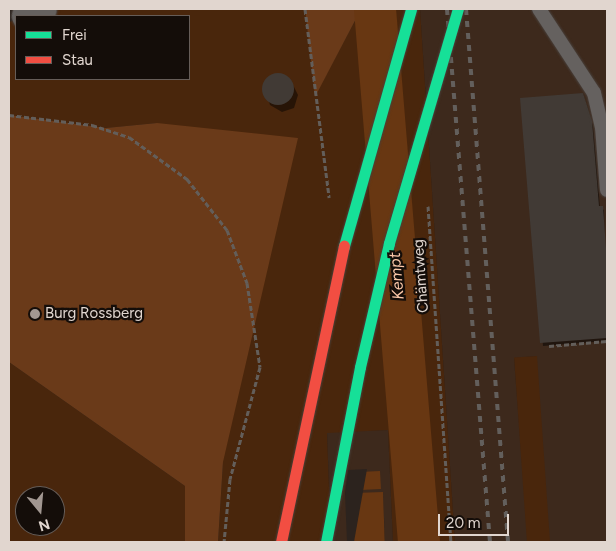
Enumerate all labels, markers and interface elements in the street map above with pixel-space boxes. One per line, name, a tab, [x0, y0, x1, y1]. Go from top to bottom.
legend	[15, 15, 190, 80]
text: Frei	[62, 26, 87, 44]
text: Stau	[62, 51, 93, 69]
street label: Chämtweg	[409, 239, 433, 313]
water label: Kempt	[385, 251, 409, 301]
place label: Burg Rossberg	[45, 305, 143, 323]
marker: Burg Rossberg	[29, 308, 41, 320]
north arrow	[15, 486, 65, 536]
scale bar	[441, 504, 512, 536]
text: 20 m	[446, 514, 480, 532]
text: N	[37, 515, 52, 535]

